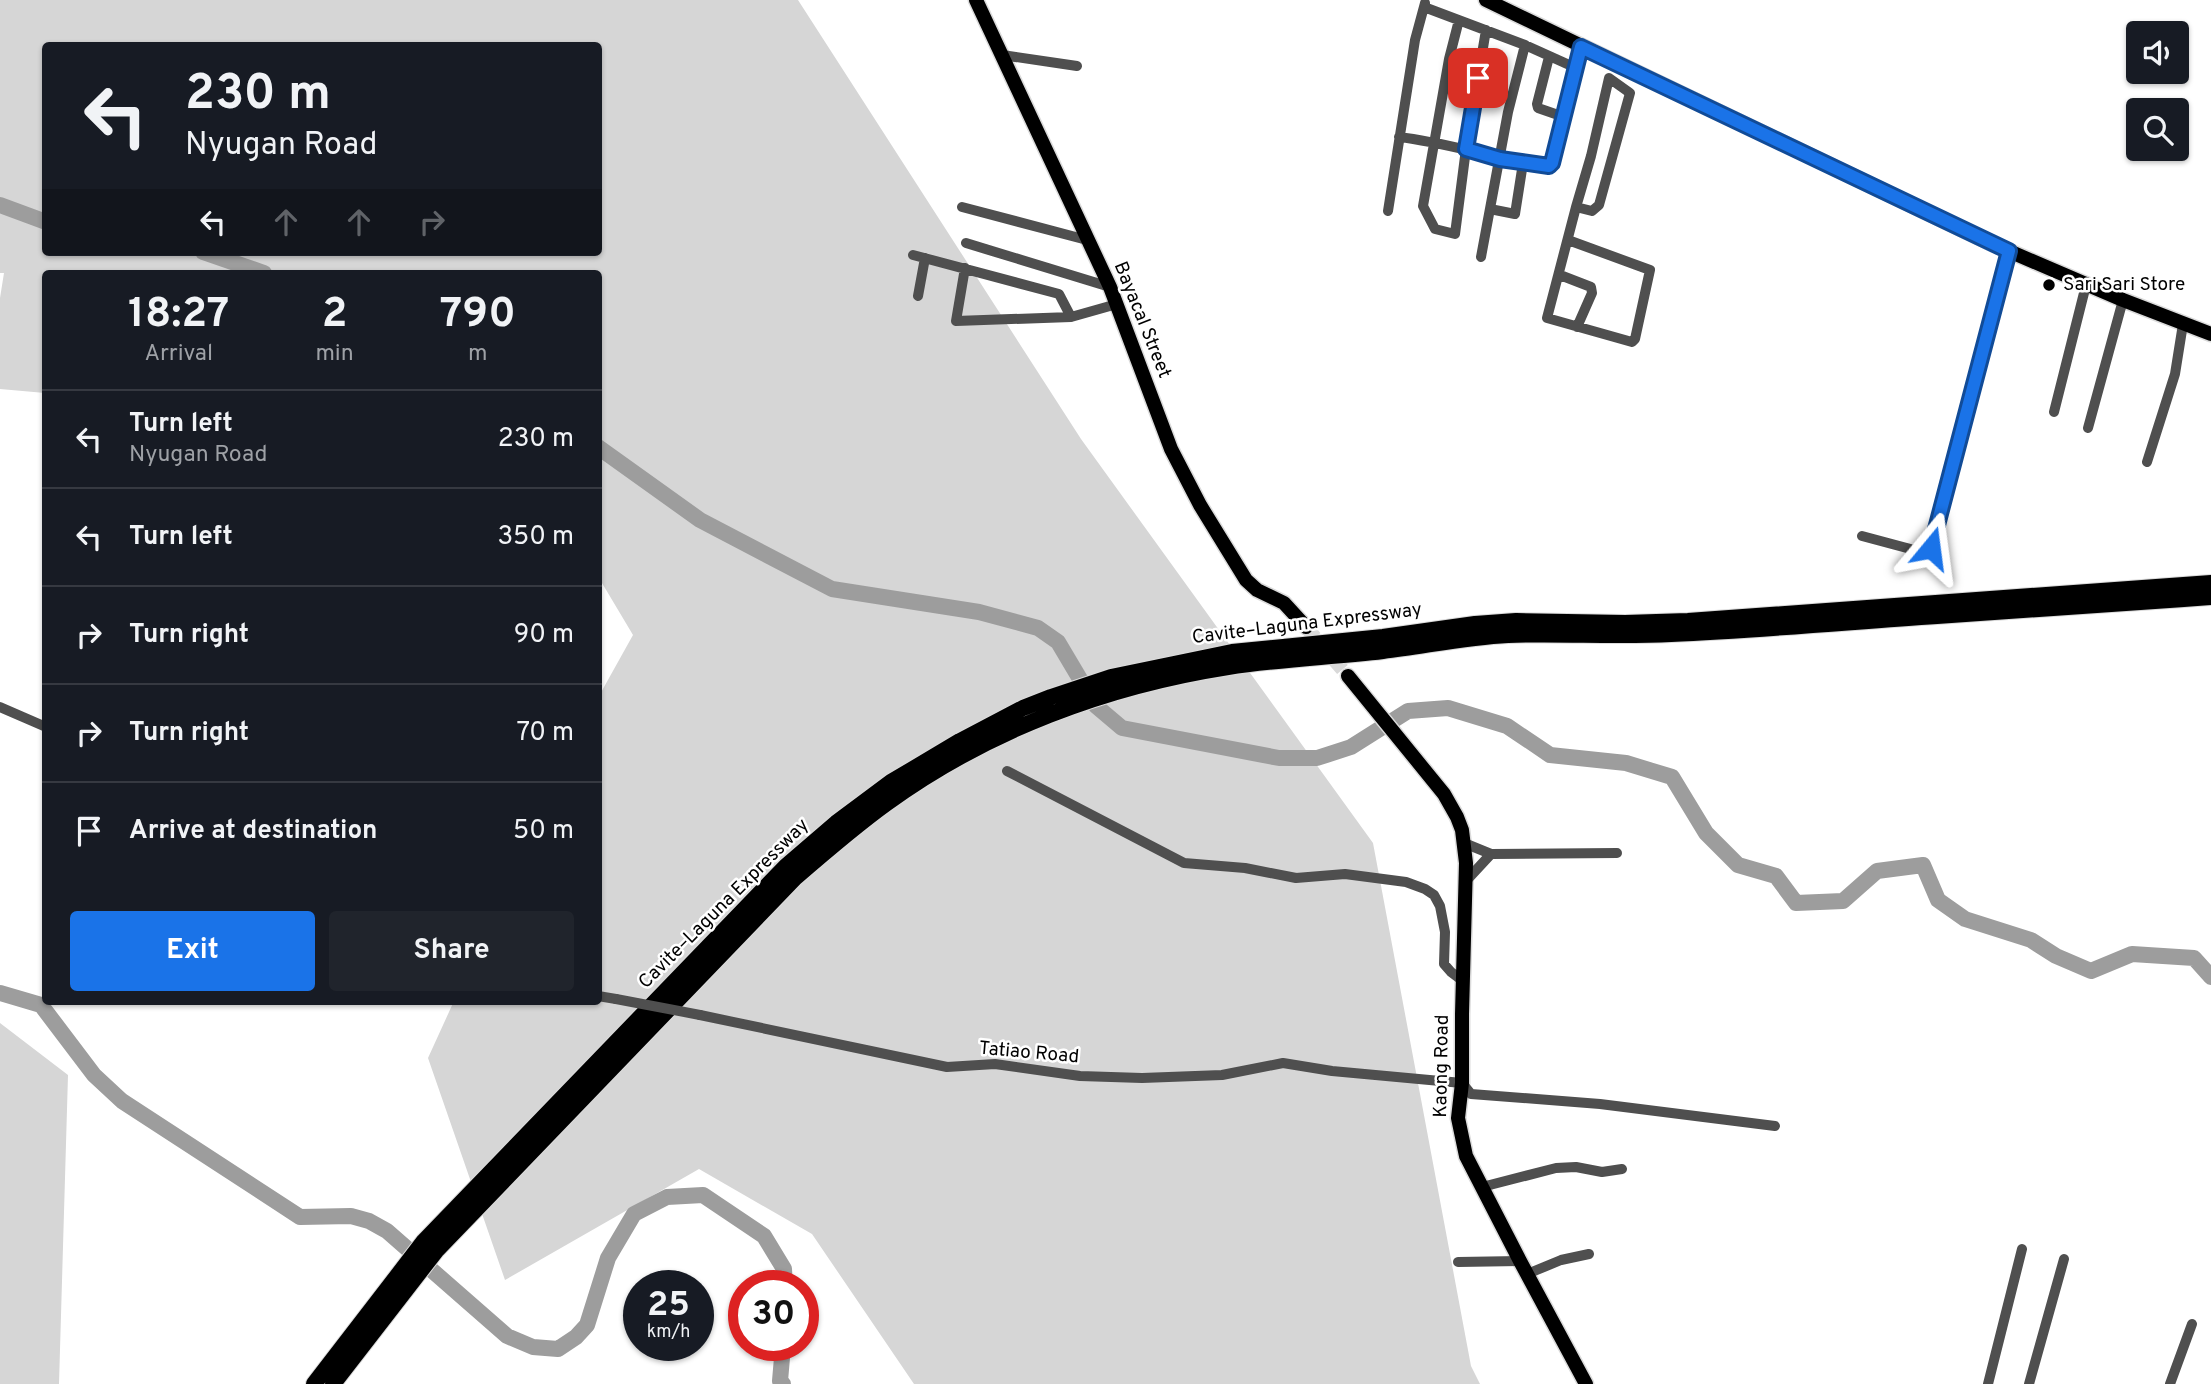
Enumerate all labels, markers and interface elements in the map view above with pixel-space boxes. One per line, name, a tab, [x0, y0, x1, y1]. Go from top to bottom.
map controls	[2126, 21, 2189, 161]
button: sound	[2126, 21, 2189, 84]
pin	[1448, 48, 1508, 108]
icon: arrive	[1459, 59, 1497, 97]
text: 230 m	[185, 65, 331, 127]
icon: left	[70, 70, 161, 161]
button: search	[2126, 98, 2189, 161]
text: Nyugan Road	[185, 126, 378, 166]
icon: left	[194, 203, 232, 241]
icon: ahead	[267, 203, 305, 241]
icon: ahead	[340, 203, 378, 241]
icon: right	[413, 203, 451, 241]
street label: Bayacal Street	[1108, 258, 1176, 382]
place label: Sari Sari Store	[2063, 273, 2185, 297]
marker: Sari Sari Store	[2041, 277, 2057, 293]
text: 18:27	[128, 289, 229, 342]
text: 2	[322, 289, 347, 342]
text: 790	[440, 289, 516, 342]
text: Arrival	[144, 340, 213, 369]
text: min	[315, 340, 354, 369]
text: m	[468, 340, 488, 369]
text: Turn left	[129, 408, 233, 441]
icon: left	[70, 420, 108, 458]
text: 230 m	[498, 423, 574, 456]
text: Nyugan Road	[129, 441, 267, 470]
position arrow	[1894, 511, 1968, 585]
icon: left	[70, 518, 108, 556]
text: Turn left	[129, 521, 233, 554]
text: 350 m	[497, 521, 574, 554]
street label: Cavite–Laguna Expressway	[1191, 598, 1423, 650]
icon: right	[70, 616, 108, 654]
text: Turn right	[129, 619, 249, 652]
text: 90 m	[514, 619, 574, 652]
icon: right	[70, 714, 108, 752]
text: Turn right	[129, 717, 249, 750]
text: 70 m	[516, 717, 574, 750]
icon: arrive	[70, 812, 108, 850]
street label: Cavite–Laguna Expressway	[634, 814, 814, 994]
text: Arrive at destination	[129, 815, 377, 848]
text: 50 m	[513, 815, 574, 848]
button: Exit	[70, 911, 315, 991]
button: Share	[329, 911, 574, 991]
street label: Kaong Road	[1429, 1014, 1455, 1118]
street label: Tatiao Road	[978, 1037, 1080, 1069]
speed limit sign: 30	[728, 1270, 819, 1361]
text: 25	[647, 1284, 690, 1328]
text: km/h	[647, 1321, 690, 1344]

